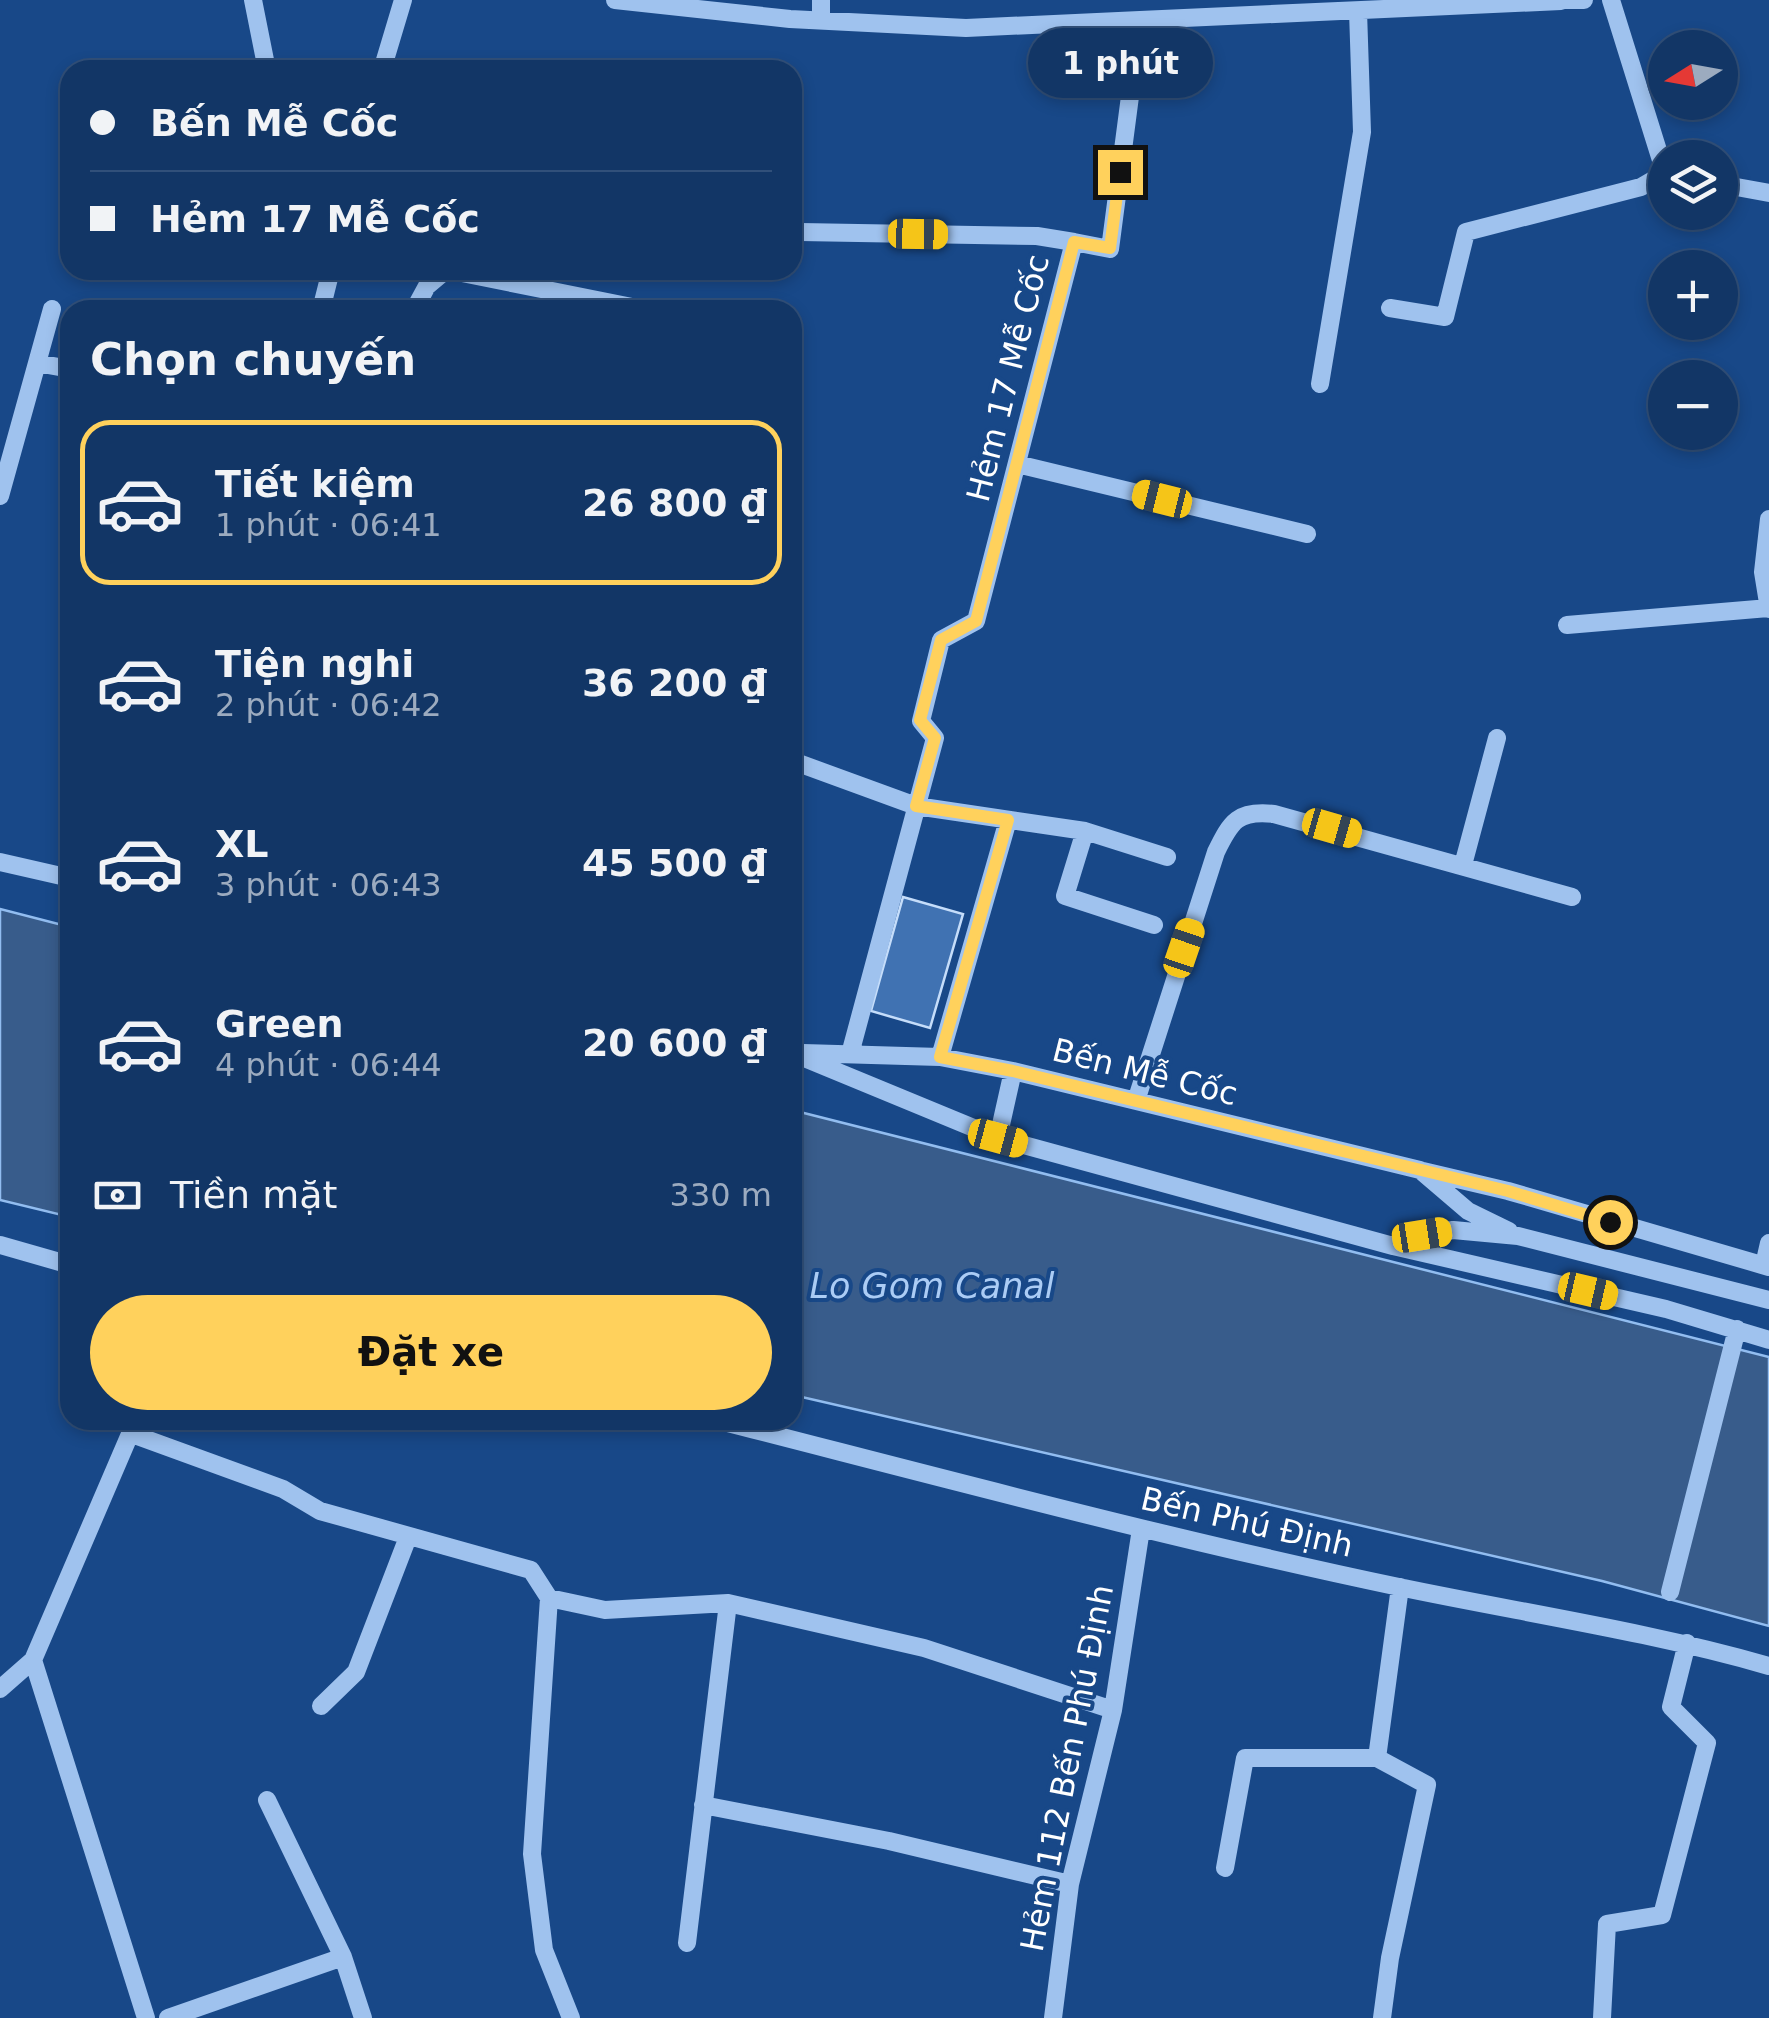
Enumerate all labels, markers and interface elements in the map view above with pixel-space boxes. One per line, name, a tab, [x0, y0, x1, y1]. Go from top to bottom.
callout: 1 phút	[1028, 27, 1212, 97]
north arrow	[1648, 30, 1738, 120]
map controls	[1648, 30, 1738, 450]
text: 1 phút	[1062, 44, 1179, 82]
text: Bến Mễ Cốc	[150, 101, 398, 145]
button: layers	[1648, 140, 1738, 230]
route end	[1098, 150, 1143, 195]
text: Hẻm 17 Mễ Cốc	[150, 197, 480, 241]
car	[888, 218, 948, 250]
button: +	[1648, 250, 1738, 340]
street label: Hẻm 17 Mễ Cốc	[959, 251, 1057, 505]
text: Chọn chuyến	[90, 333, 416, 386]
button: −	[1648, 360, 1738, 450]
icon: car	[95, 458, 185, 548]
text: Tiết kiệm	[215, 462, 415, 506]
car	[1129, 477, 1195, 521]
text: 26 800 ₫	[582, 481, 767, 525]
text: 1 phút · 06:41	[215, 506, 442, 544]
icon: car	[95, 638, 185, 728]
text: Tiện nghi	[215, 642, 414, 686]
text: 36 200 ₫	[582, 661, 767, 705]
text: 2 phút · 06:42	[215, 686, 442, 724]
car	[1299, 805, 1365, 851]
icon: car	[95, 818, 185, 908]
text: XL	[215, 822, 269, 866]
text: 45 500 ₫	[582, 841, 767, 885]
text: 3 phút · 06:43	[215, 866, 442, 904]
car	[1160, 915, 1208, 981]
icon: car	[95, 998, 185, 1088]
text: Green	[215, 1002, 344, 1046]
text: 20 600 ₫	[582, 1021, 767, 1065]
street label: Bến Mễ Cốc	[1049, 1031, 1241, 1113]
text: 4 phút · 06:44	[215, 1046, 442, 1084]
car	[965, 1116, 1031, 1160]
icon: cash	[90, 1168, 145, 1223]
text: Tiền mặt	[170, 1173, 337, 1217]
text: 330 m	[670, 1176, 772, 1214]
route start	[1588, 1200, 1633, 1245]
car	[1390, 1215, 1454, 1255]
water label: Lo Gom Canal	[809, 1266, 1055, 1306]
car	[1555, 1270, 1621, 1312]
button: Đặt xe	[90, 1295, 772, 1410]
street label: Bến Phú Định	[1137, 1479, 1357, 1565]
street label: Hẻm 112 Bến Phú Định	[1013, 1581, 1121, 1955]

